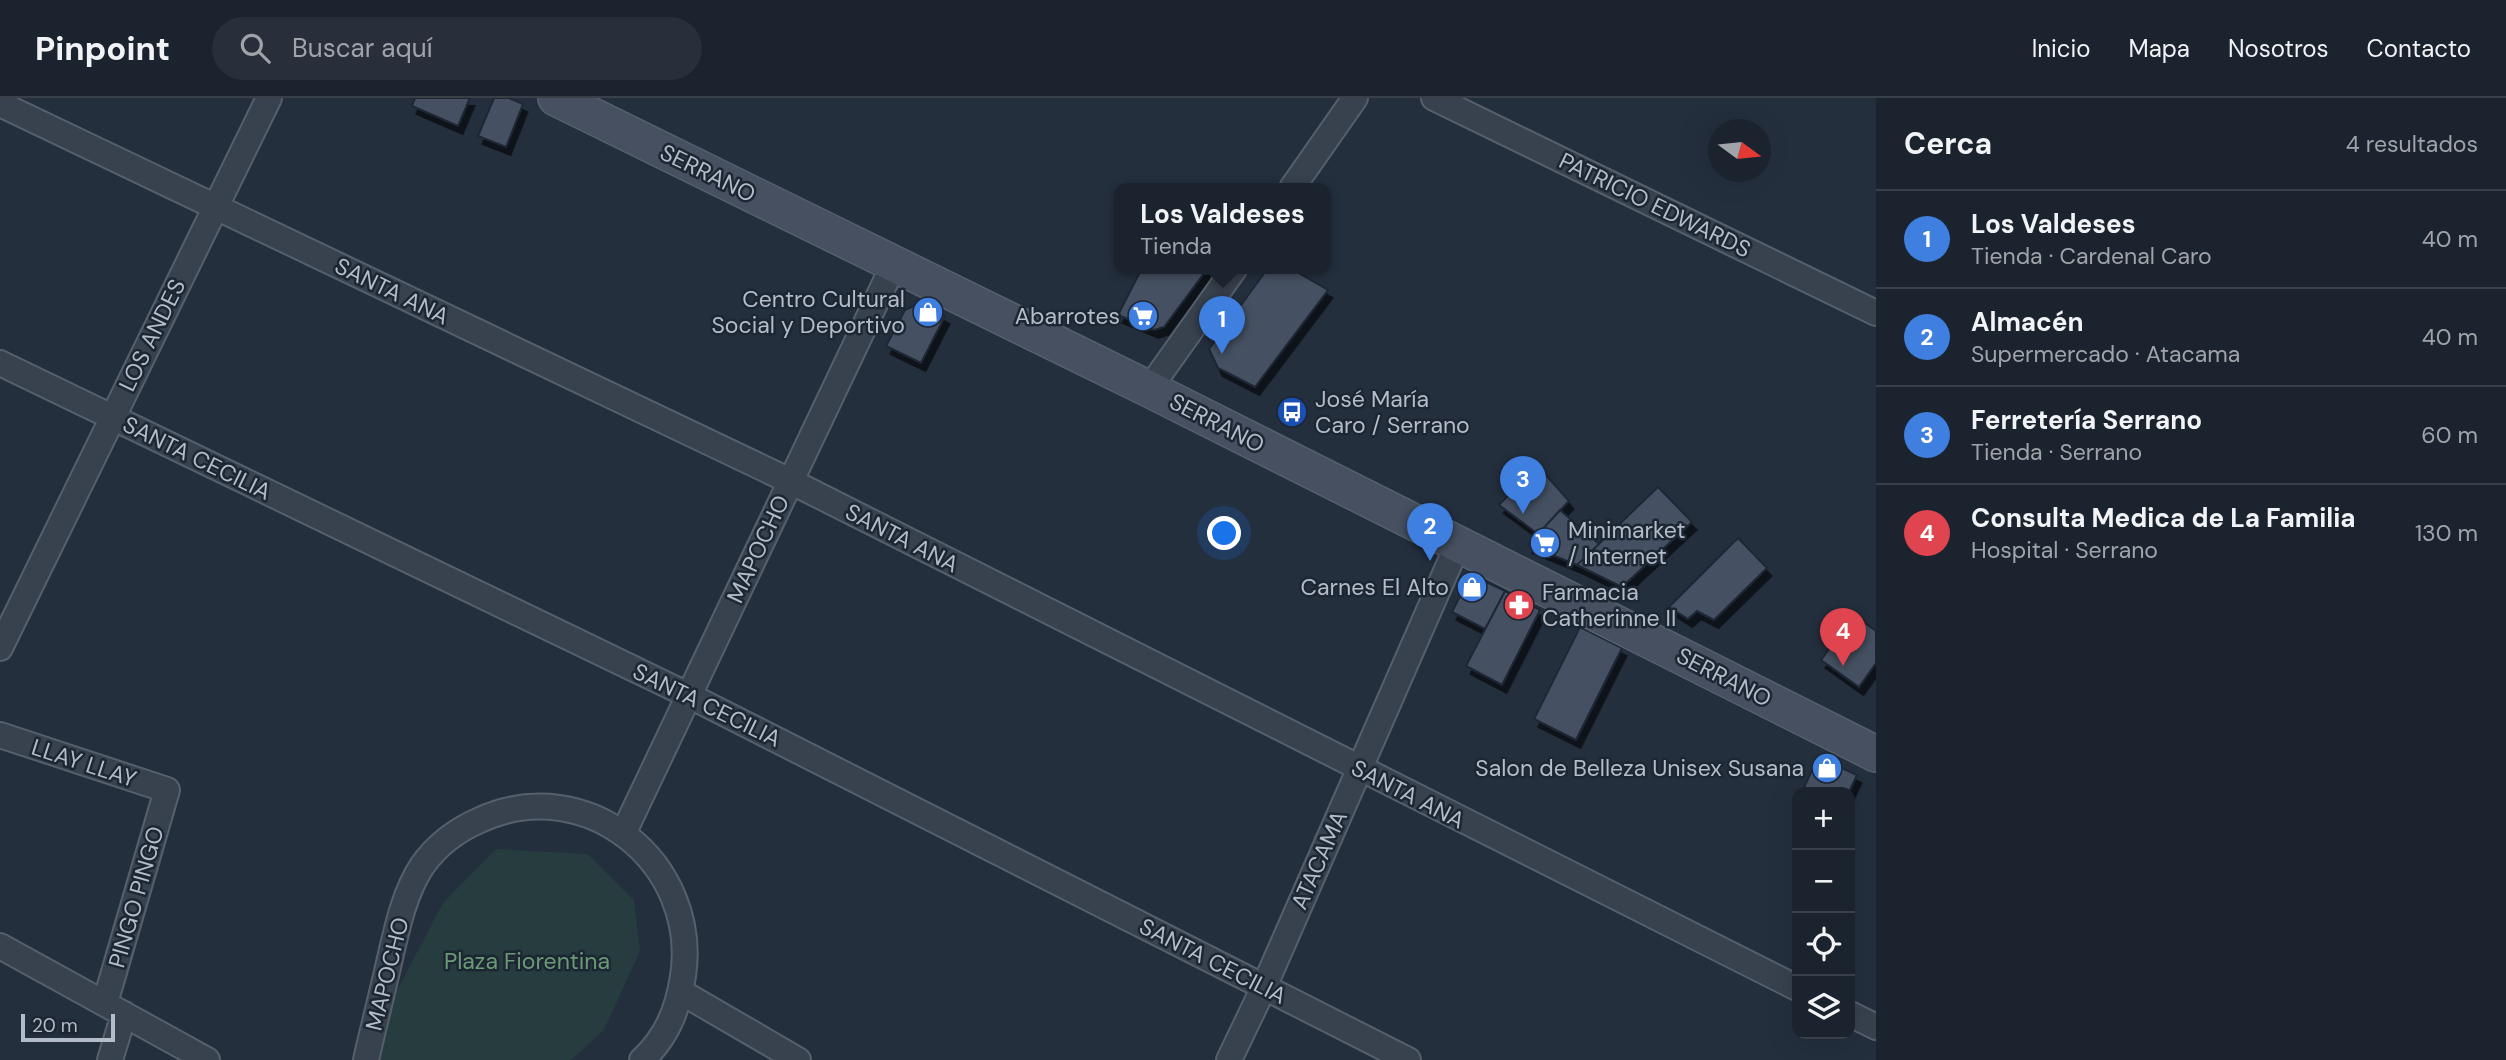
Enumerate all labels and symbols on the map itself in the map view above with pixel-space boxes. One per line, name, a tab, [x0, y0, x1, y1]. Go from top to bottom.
north arrow	[1708, 119, 1771, 182]
street label: SERRANO	[655, 137, 761, 209]
street label: PATRICIO EDWARDS	[1554, 146, 1756, 264]
street label: SANTA ANA	[330, 250, 454, 332]
street label: LOS ANDES	[112, 274, 192, 396]
place label: Centro Cultural Social y Deportivo	[712, 284, 905, 340]
shop icon: Centro Cultural Social y Deportivo	[911, 295, 945, 329]
pin: 1	[1199, 296, 1245, 354]
supermarket icon: Abarrotes	[1126, 299, 1160, 333]
place label: Abarrotes	[1015, 301, 1120, 331]
place label: José María Caro / Serrano	[1315, 384, 1470, 440]
street label: SERRANO	[1164, 386, 1270, 460]
bus stop icon: José María Caro / Serrano	[1275, 395, 1309, 429]
street label: SANTA CECILIA	[118, 409, 276, 507]
pin: 3	[1500, 456, 1546, 514]
street label: MAPOCHO	[720, 490, 796, 608]
street label: SANTA ANA	[840, 497, 964, 579]
pin: 2	[1407, 503, 1453, 561]
place label: Minimarket / Internet	[1568, 515, 1686, 571]
your location	[1207, 516, 1241, 550]
supermarket icon: Minimarket / Internet	[1528, 526, 1562, 560]
shop icon: Carnes El Alto	[1455, 570, 1489, 604]
place label: Carnes El Alto	[1301, 572, 1449, 602]
place label: Farmacia Catherinne II	[1542, 577, 1676, 633]
pharmacy icon: Farmacia Catherinne II	[1502, 588, 1536, 622]
pin: 4	[1820, 608, 1866, 666]
street label: SERRANO	[1671, 640, 1777, 714]
street label: SANTA CECILIA	[628, 656, 786, 754]
street label: LLAY LLAY	[28, 732, 140, 794]
shop icon: Salon de Belleza Unisex Susana	[1810, 751, 1844, 785]
street label: SANTA ANA	[1346, 753, 1470, 835]
place label: Salon de Belleza Unisex Susana	[1475, 753, 1804, 783]
street label: ATACAMA	[1284, 806, 1354, 914]
street label: PINGO PINGO	[101, 823, 171, 971]
street label: SANTA CECILIA	[1134, 911, 1292, 1011]
street label: MAPOCHO	[358, 914, 416, 1034]
park label: Plaza Fiorentina	[444, 946, 610, 976]
scale bar	[21, 1011, 116, 1043]

